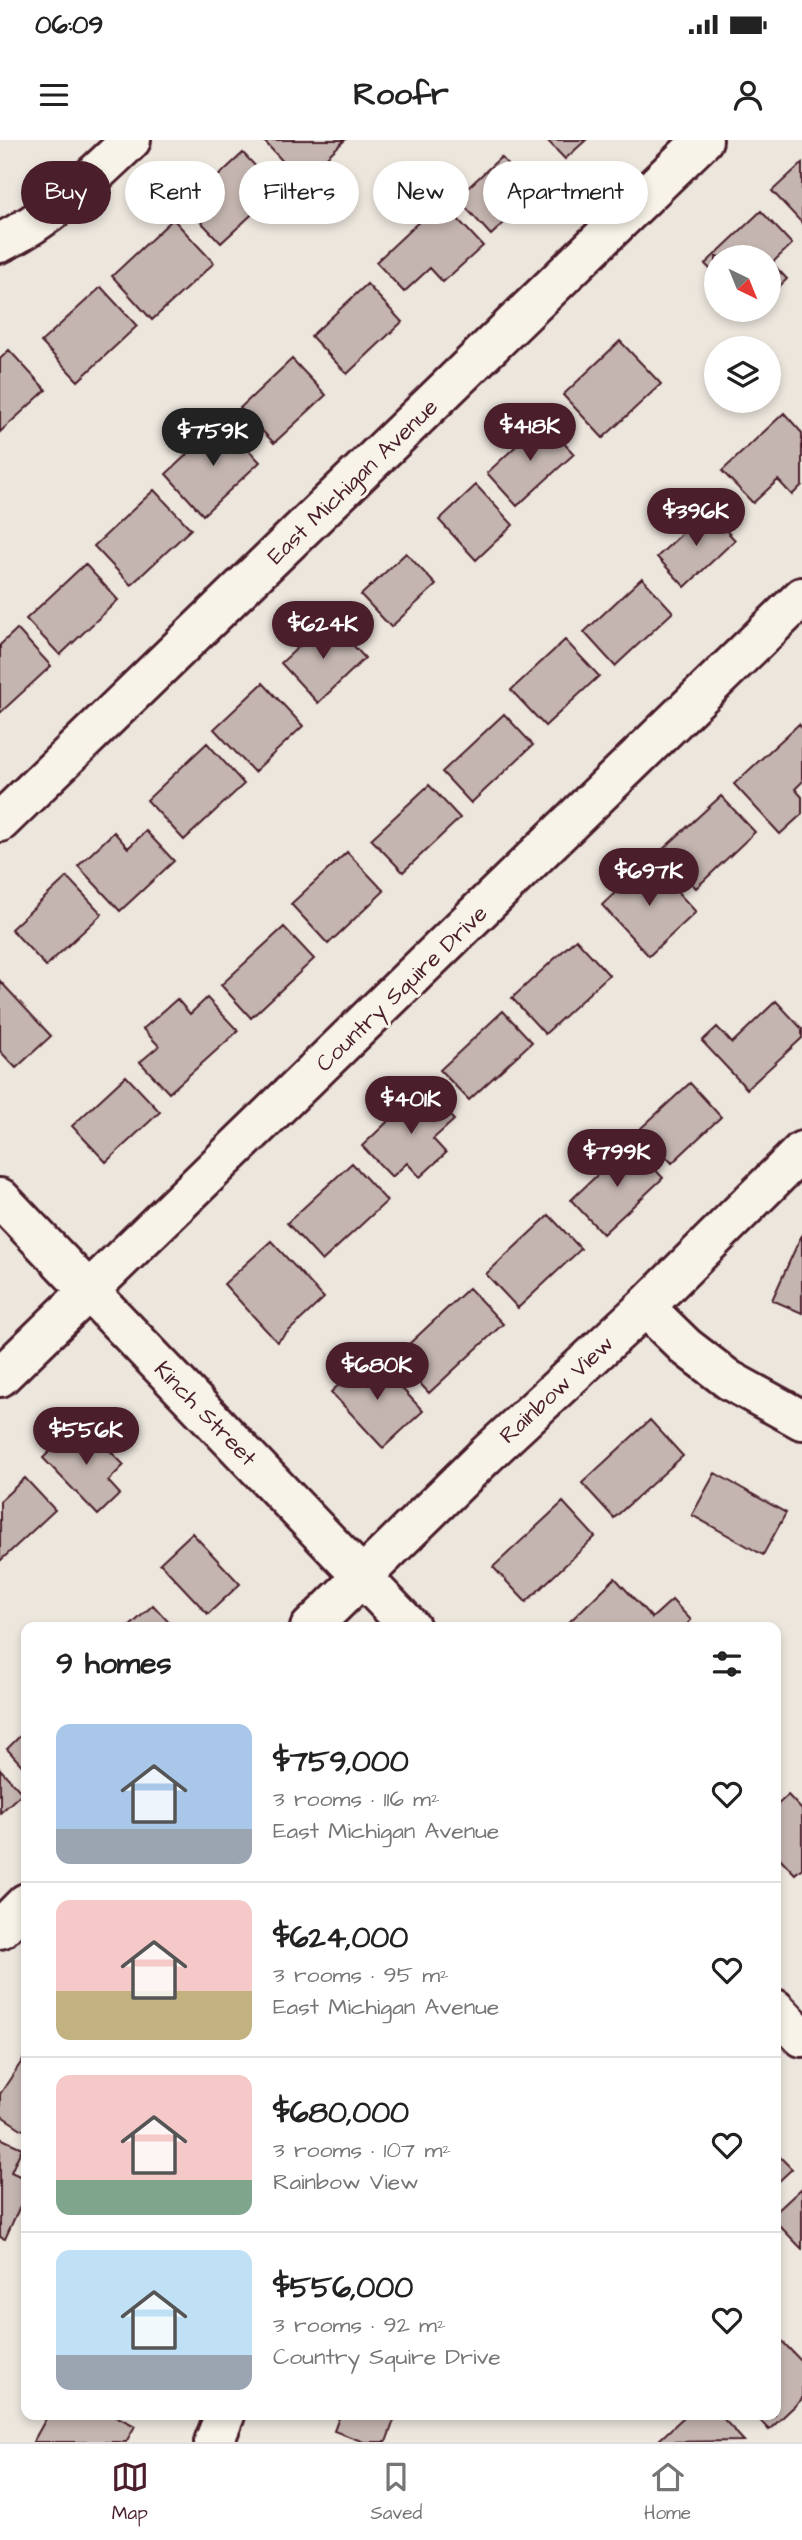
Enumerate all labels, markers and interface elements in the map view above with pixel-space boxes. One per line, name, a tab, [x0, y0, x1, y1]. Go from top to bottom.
text: 06:09	[35, 7, 103, 43]
text: Roofr	[353, 72, 449, 117]
icon: menu	[35, 76, 73, 114]
icon: person	[729, 76, 767, 114]
chip: Buy	[21, 161, 111, 224]
chip: Rent	[125, 161, 225, 224]
chip: Filters	[239, 161, 359, 224]
chip: New	[373, 161, 469, 224]
chip: Apartment	[483, 161, 648, 224]
north arrow	[704, 245, 780, 322]
map controls	[704, 245, 781, 413]
button: layers	[704, 336, 781, 413]
street label: East Michigan Avenue	[260, 392, 446, 573]
pin: $418K	[481, 404, 579, 463]
pin: $759K	[164, 408, 262, 468]
text: $418K	[500, 410, 560, 442]
text: $759K	[178, 415, 248, 447]
pin: $396K	[647, 488, 745, 548]
text: $396K	[663, 495, 729, 527]
pin: $624K	[274, 602, 372, 661]
text: $624K	[288, 608, 358, 640]
pin: $697K	[600, 848, 698, 908]
text: $697K	[615, 855, 683, 887]
street label: Country Squire Drive	[309, 898, 495, 1080]
pin: $401K	[362, 1076, 460, 1136]
text: $401K	[381, 1083, 441, 1115]
pin: $799K	[568, 1130, 666, 1189]
text: $799K	[583, 1136, 651, 1168]
street label: Rainbow View	[492, 1328, 621, 1451]
pin: $680K	[328, 1342, 426, 1402]
text: $680K	[342, 1349, 412, 1381]
street label: Kinch Street	[147, 1354, 264, 1474]
pin: $556K	[37, 1408, 135, 1467]
text: $556K	[49, 1414, 123, 1446]
text: 9 homes	[56, 1643, 171, 1685]
icon: filters	[708, 1645, 746, 1683]
text: $759,000	[273, 1741, 409, 1783]
icon: home	[112, 1752, 196, 1836]
icon: heart	[708, 1775, 746, 1813]
text: 3 rooms · 116 m²	[273, 1783, 440, 1815]
text: East Michigan Avenue	[273, 1815, 499, 1847]
text: $624,000	[273, 1917, 408, 1959]
icon: home	[112, 1928, 196, 2012]
icon: heart	[708, 1951, 746, 1989]
text: 3 rooms · 95 m²	[273, 1959, 449, 1991]
text: East Michigan Avenue	[273, 1991, 499, 2023]
text: $680,000	[273, 2092, 409, 2134]
icon: home	[112, 2103, 196, 2187]
icon: heart	[708, 2126, 746, 2164]
text: 3 rooms · 107 m²	[273, 2134, 451, 2166]
text: Rainbow View	[273, 2166, 419, 2198]
text: $556,000	[273, 2267, 413, 2309]
icon: home	[112, 2278, 196, 2362]
icon: heart	[708, 2301, 746, 2339]
text: 3 rooms · 92 m²	[273, 2309, 446, 2341]
text: Country Squire Drive	[273, 2341, 501, 2373]
tab: Map	[111, 2458, 149, 2527]
tab: Saved	[370, 2458, 422, 2527]
tab: Home	[644, 2458, 691, 2527]

